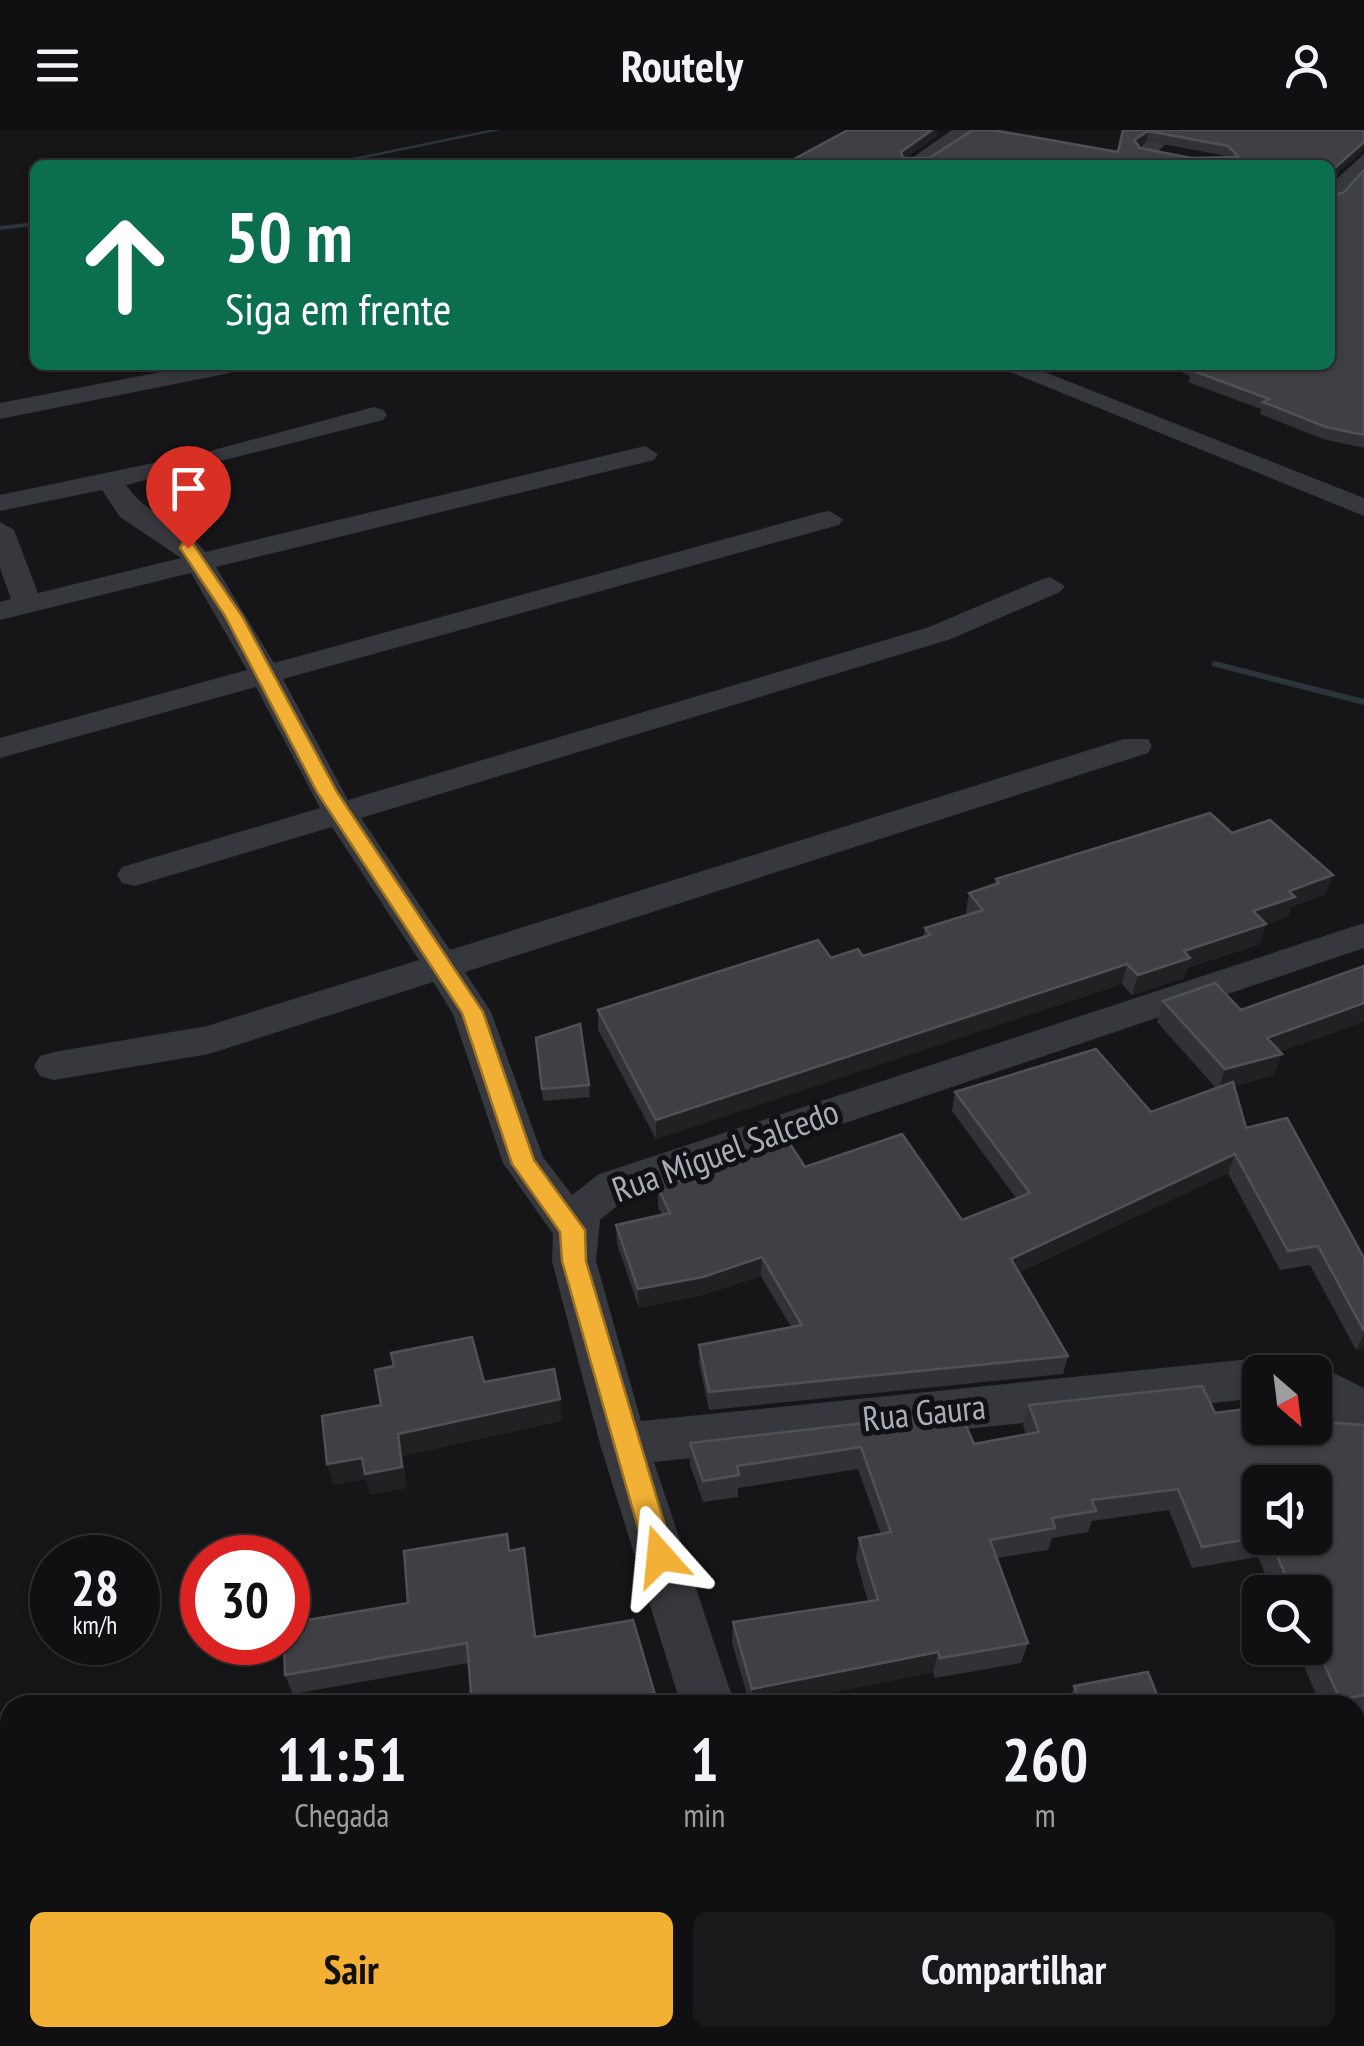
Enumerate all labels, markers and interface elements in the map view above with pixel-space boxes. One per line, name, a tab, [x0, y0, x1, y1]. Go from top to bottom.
text: Routely	[621, 36, 743, 94]
icon: menu	[30, 38, 85, 93]
icon: person	[1279, 38, 1334, 93]
text: 50 m	[225, 191, 353, 281]
icon: ahead	[60, 200, 190, 330]
text: Siga em frente	[225, 279, 451, 337]
pin	[146, 446, 231, 549]
icon: arrive	[161, 461, 216, 516]
street label: Rua Miguel Salcedo	[606, 1088, 844, 1212]
north arrow	[1242, 1355, 1332, 1445]
map controls	[1242, 1355, 1332, 1665]
street label: Rua Gaura	[860, 1383, 988, 1441]
button: sound	[1242, 1465, 1332, 1555]
position arrow	[608, 1504, 712, 1608]
speed limit sign: 30	[180, 1535, 310, 1665]
text: 28	[71, 1555, 119, 1620]
button: search	[1242, 1575, 1332, 1665]
text: km/h	[73, 1609, 117, 1641]
text: 11:51	[277, 1720, 407, 1798]
text: 1	[690, 1720, 719, 1798]
text: 260	[1002, 1720, 1088, 1798]
text: Chegada	[294, 1794, 389, 1836]
text: min	[683, 1794, 725, 1836]
text: m	[1035, 1794, 1056, 1836]
button: Sair	[30, 1912, 673, 2027]
button: Compartilhar	[693, 1912, 1335, 2027]

